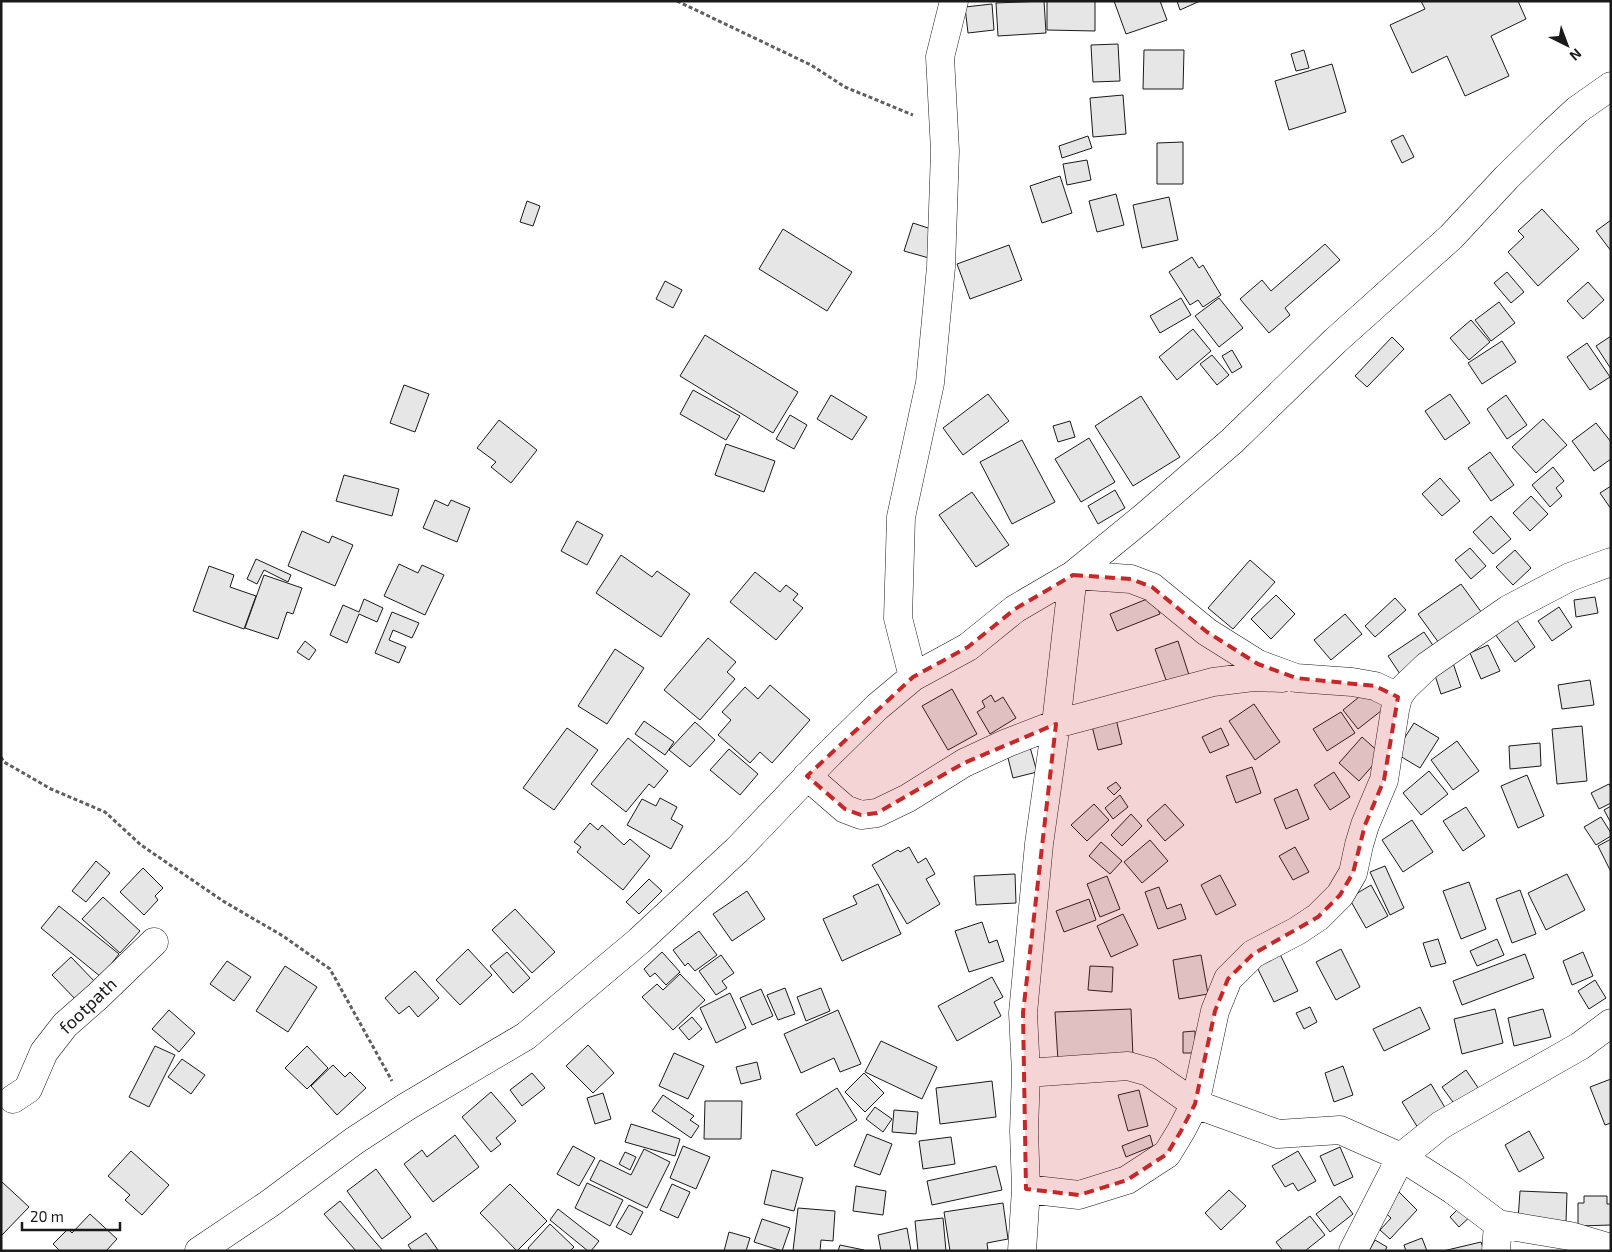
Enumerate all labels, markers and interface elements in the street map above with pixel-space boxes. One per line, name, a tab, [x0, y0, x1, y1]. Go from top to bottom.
north arrow	[1542, 20, 1592, 70]
text: N	[1567, 45, 1585, 65]
street label: footpath	[54, 972, 121, 1038]
scale bar	[22, 1200, 120, 1232]
text: 20 m	[30, 1207, 64, 1225]

